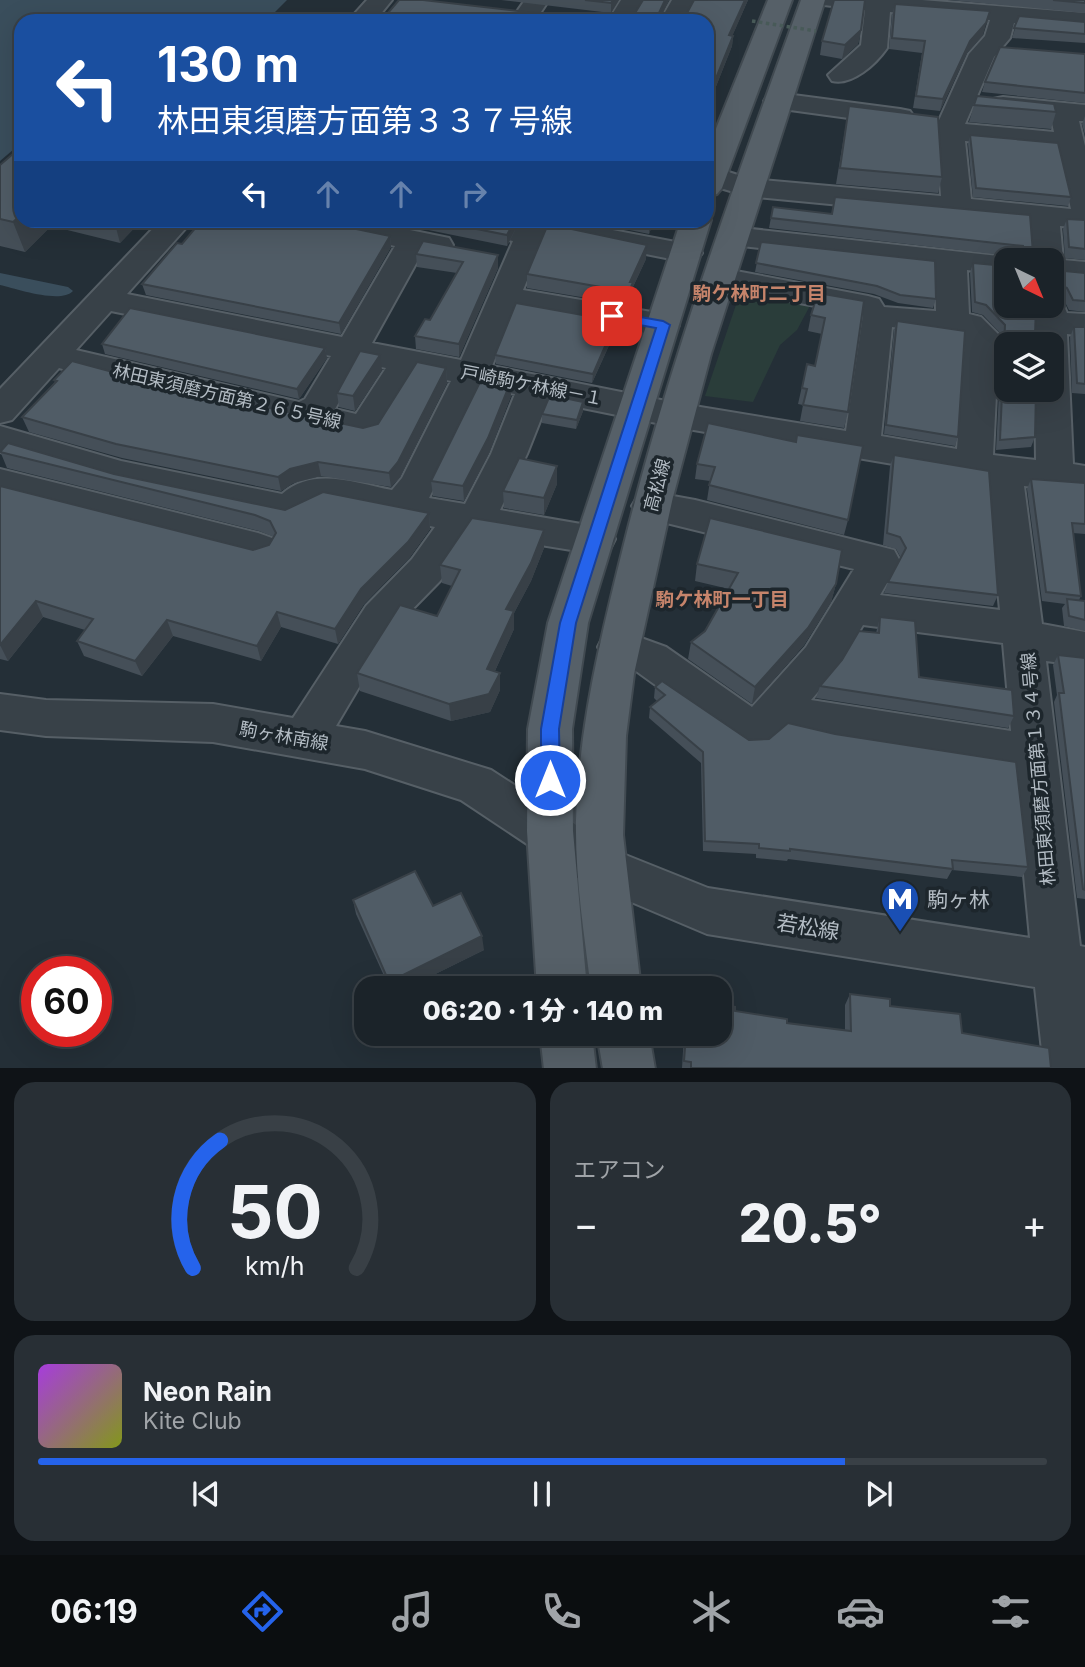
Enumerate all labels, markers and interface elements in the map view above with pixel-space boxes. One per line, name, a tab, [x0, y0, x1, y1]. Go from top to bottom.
text: 130 m	[157, 35, 299, 94]
icon: left	[42, 42, 133, 133]
text: 林田東須磨方面第３３７号線	[157, 101, 573, 140]
icon: left	[236, 175, 274, 213]
icon: ahead	[309, 175, 347, 213]
icon: ahead	[382, 175, 420, 213]
icon: right	[455, 175, 493, 213]
north arrow	[994, 248, 1064, 318]
map controls	[994, 248, 1064, 402]
district label: 駒ケ林町二丁目	[692, 282, 826, 305]
pin	[582, 286, 642, 346]
icon: arrive	[593, 297, 631, 335]
button: layers	[994, 332, 1064, 402]
street label: 林田東須磨方面第２６５号線	[111, 359, 343, 433]
street label: 戸崎駒ケ林線－１	[459, 361, 605, 409]
street label: 高松線	[640, 456, 674, 514]
district label: 駒ケ林町一丁目	[655, 588, 789, 611]
street label: 林田東須磨方面第１３４号線	[1017, 652, 1059, 886]
street label: 駒ヶ林南線	[238, 718, 330, 754]
position arrow	[513, 743, 587, 817]
metro station icon: 駒ヶ林	[879, 878, 921, 933]
place label: 駒ヶ林	[927, 887, 990, 912]
street label: 若松線	[775, 910, 841, 944]
speed limit sign: 60	[21, 956, 112, 1047]
text: 06:20 · 1 分 · 140 m	[423, 995, 663, 1026]
text: エアコン	[574, 1156, 666, 1184]
text: 50	[227, 1167, 323, 1256]
text: 20.5°	[739, 1192, 882, 1255]
text: −	[574, 1201, 599, 1247]
text: +	[1022, 1201, 1047, 1247]
text: km/h	[245, 1250, 304, 1280]
text: Neon Rain	[143, 1376, 272, 1407]
text: Kite Club	[143, 1407, 242, 1435]
icon: previous	[187, 1475, 225, 1513]
icon: pause	[523, 1475, 561, 1513]
icon: next	[860, 1475, 898, 1513]
icon: directions	[238, 1587, 287, 1636]
icon: music	[388, 1587, 437, 1636]
icon: phone	[537, 1587, 586, 1636]
icon: climate	[687, 1587, 736, 1636]
icon: car	[836, 1587, 885, 1636]
icon: filters	[986, 1587, 1035, 1636]
text: 06:19	[50, 1592, 138, 1631]

